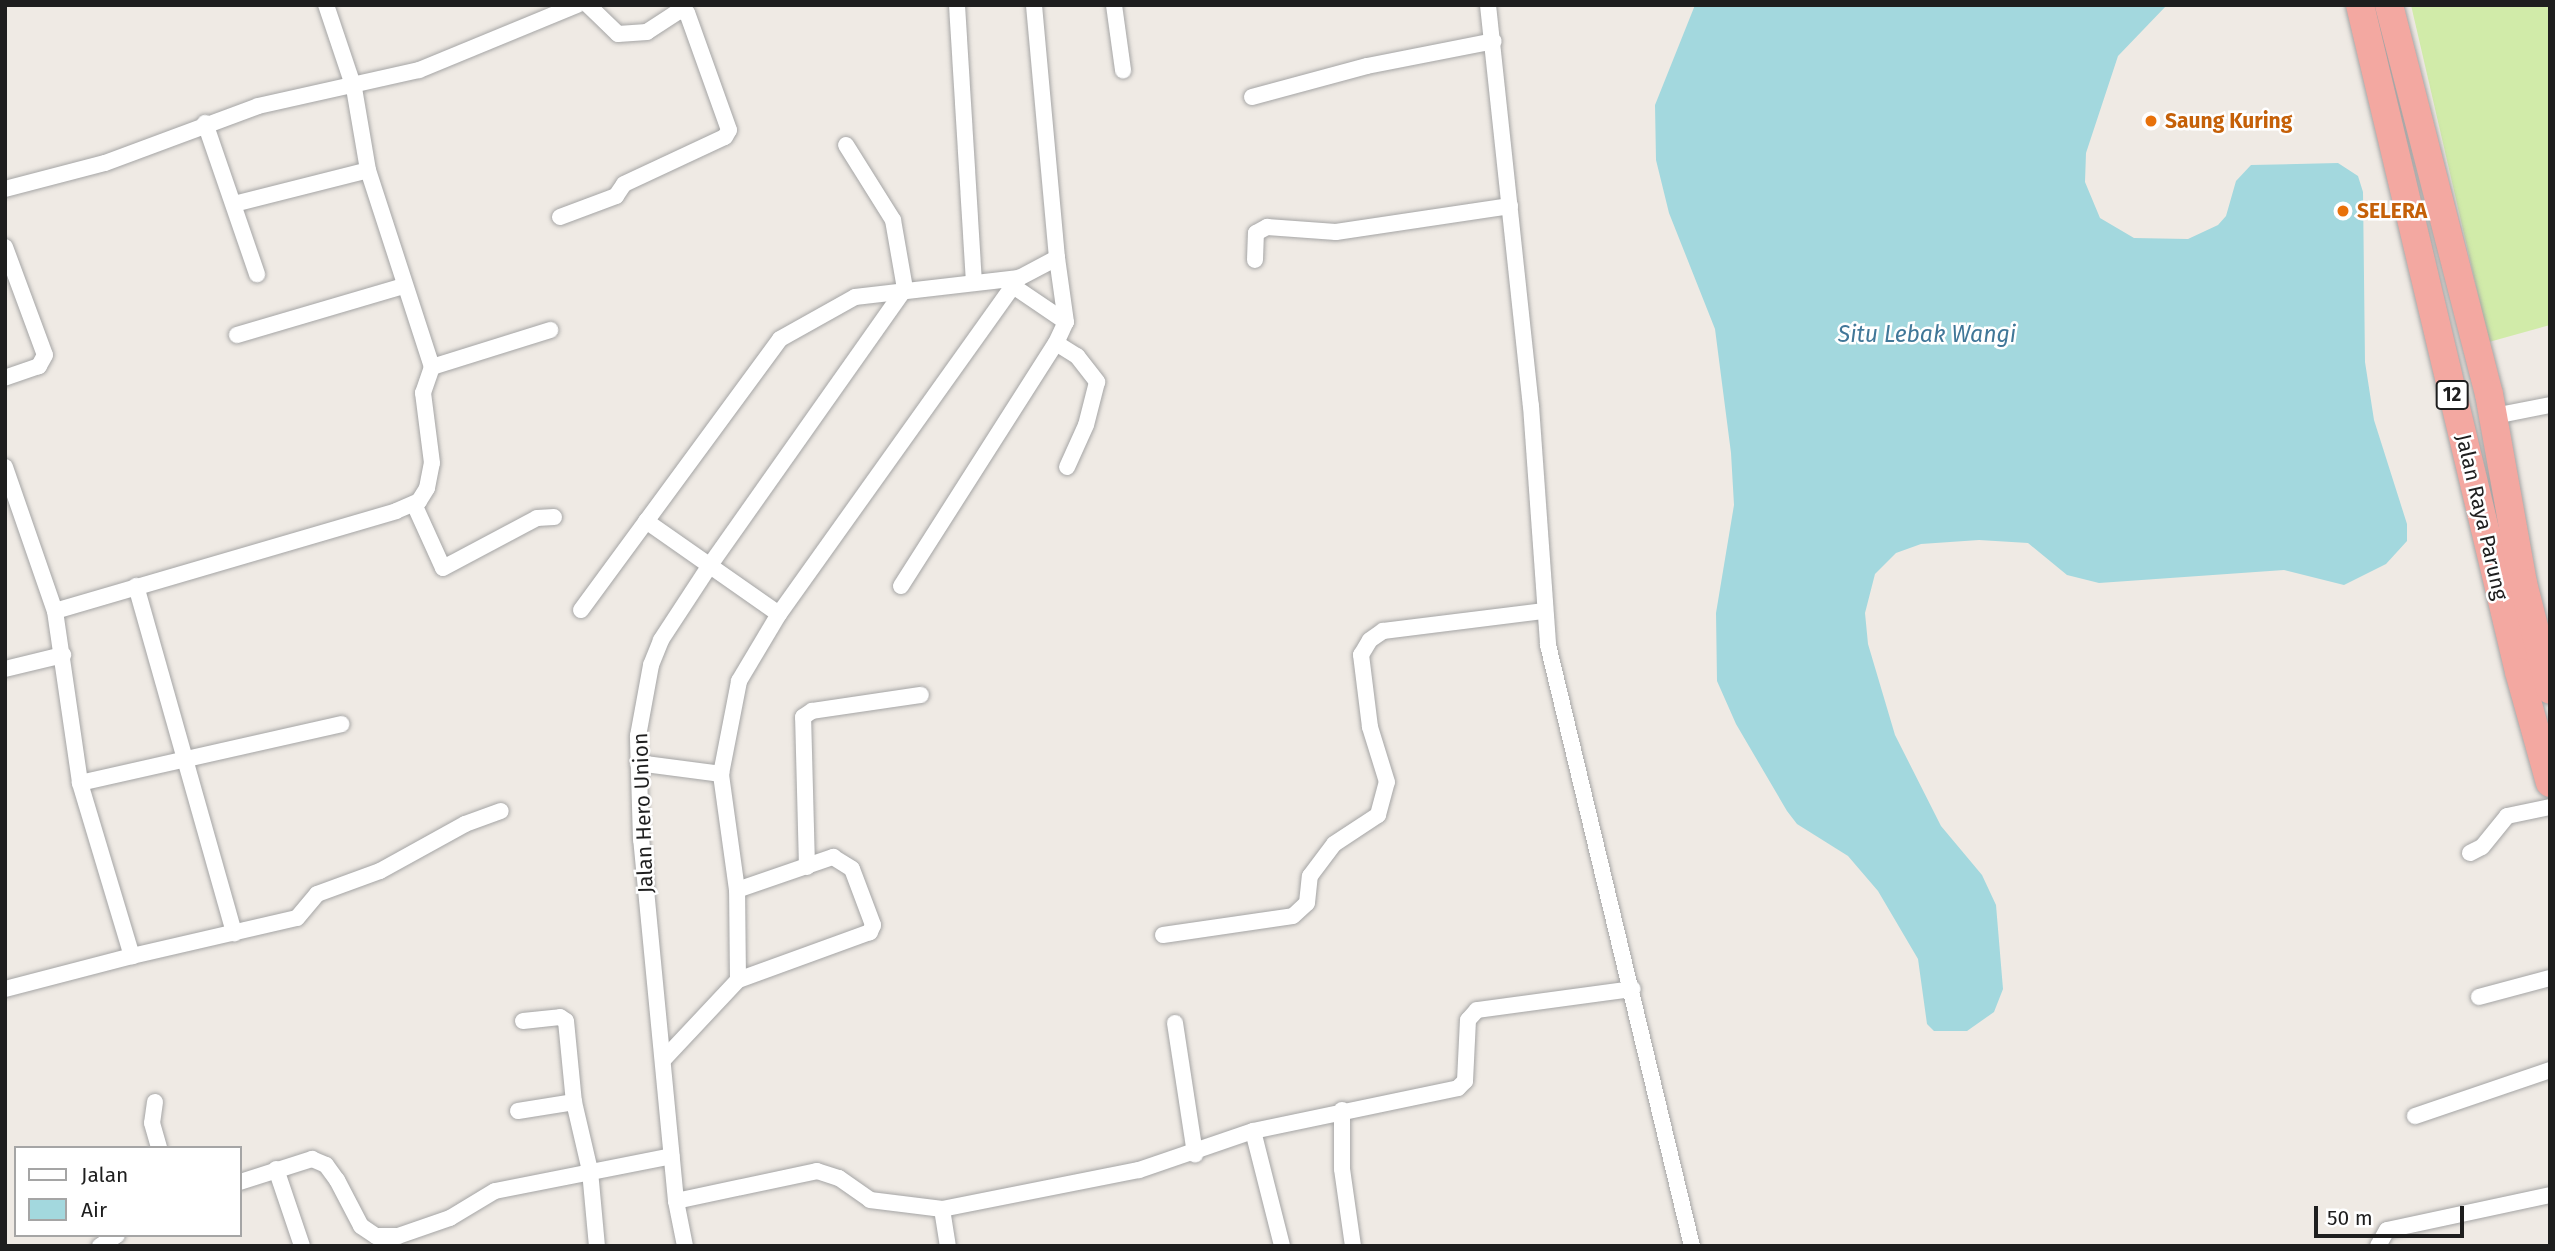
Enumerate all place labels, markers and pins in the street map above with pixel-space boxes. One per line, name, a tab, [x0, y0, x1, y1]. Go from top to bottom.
place label: Saung Kuring	[2165, 108, 2292, 134]
marker: Saung Kuring	[2143, 113, 2159, 129]
place label: SELERA	[2357, 198, 2427, 224]
marker: SELERA	[2335, 203, 2351, 219]

